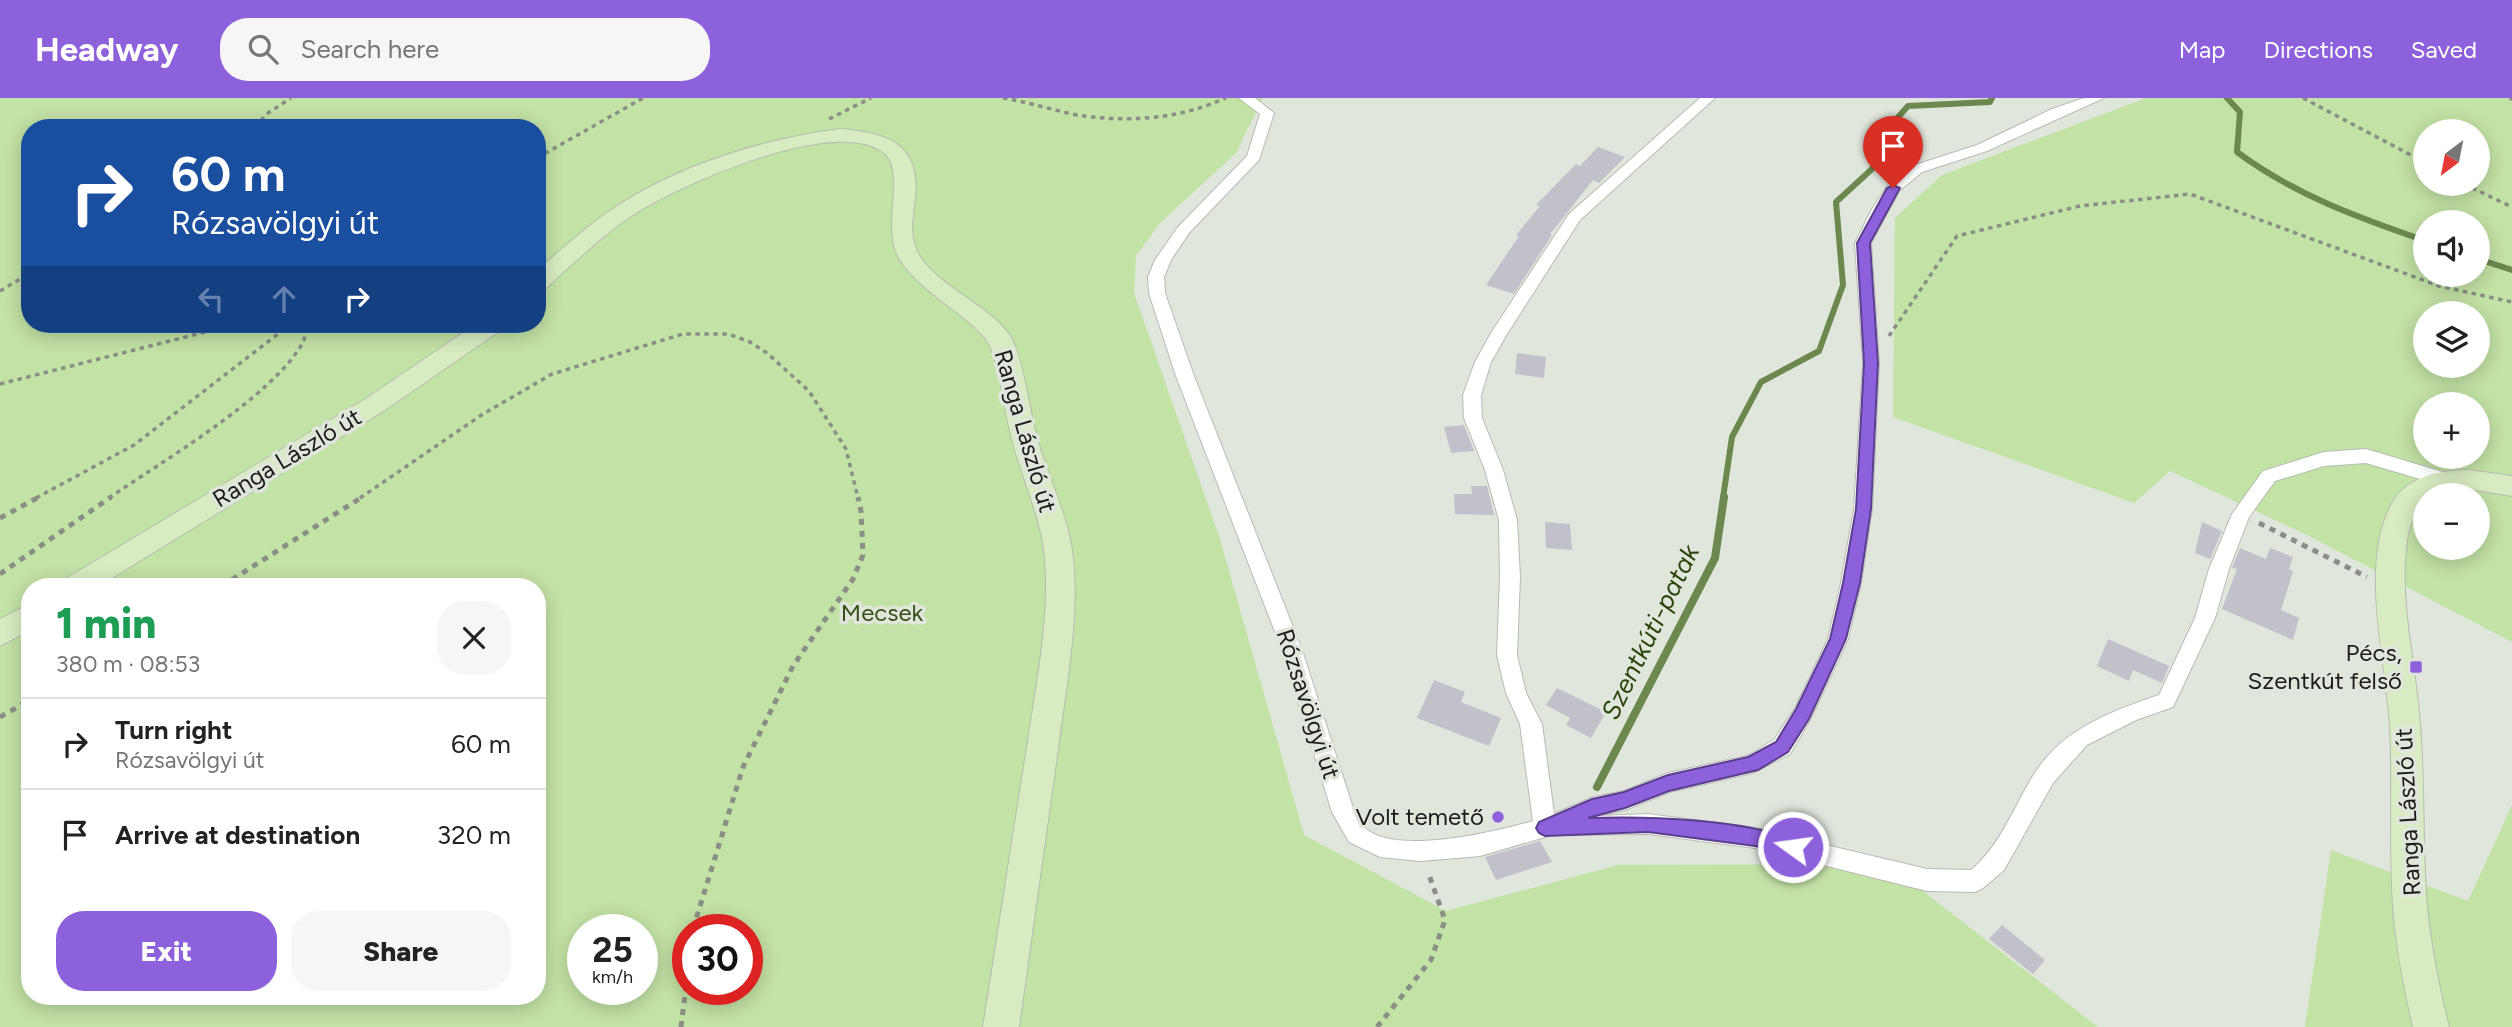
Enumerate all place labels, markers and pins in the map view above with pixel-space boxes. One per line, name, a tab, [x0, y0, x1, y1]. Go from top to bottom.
pin	[1863, 116, 1923, 188]
place label: Pécs, Szentkút felső	[2248, 638, 2402, 695]
marker: Pécs, Szentkút felső	[2408, 659, 2424, 675]
place label: Volt temető	[1356, 802, 1484, 831]
marker: Volt temető	[1490, 809, 1506, 825]

